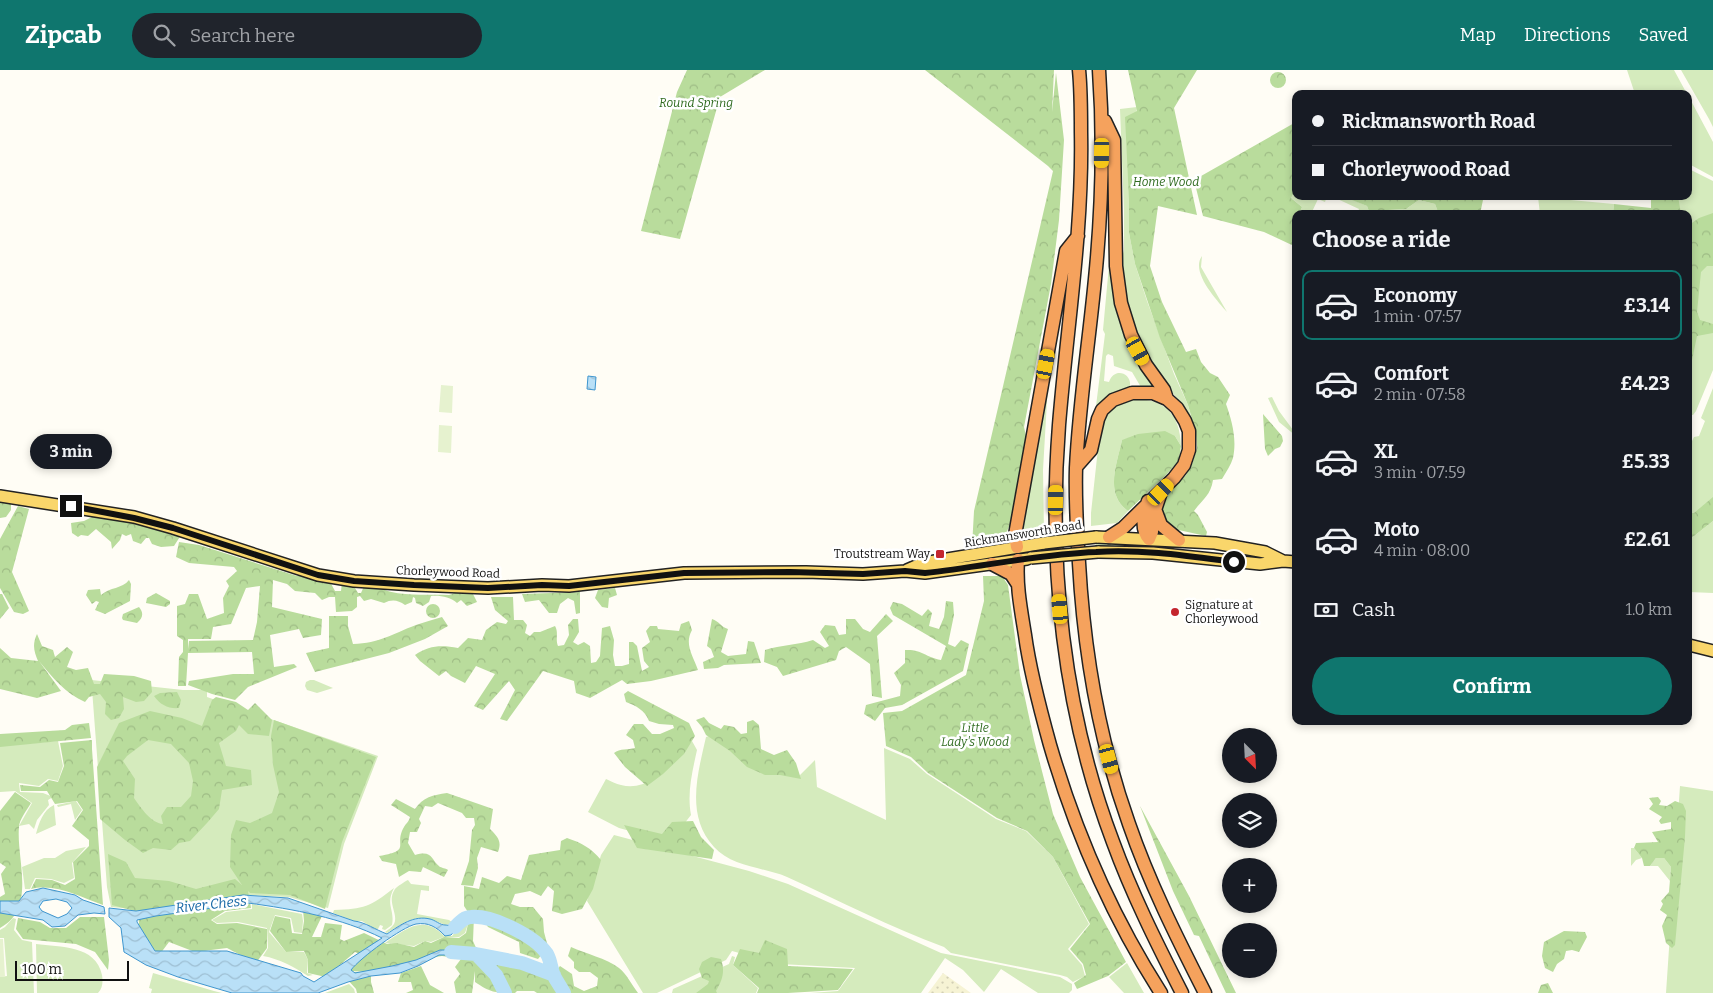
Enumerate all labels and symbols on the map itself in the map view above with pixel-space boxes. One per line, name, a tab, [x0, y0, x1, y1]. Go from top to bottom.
park label: Round Spring	[659, 96, 733, 110]
car	[1094, 138, 1109, 168]
park label: Home Wood	[1133, 175, 1199, 189]
car	[1124, 334, 1151, 368]
car	[1035, 348, 1056, 380]
callout: 3 min	[30, 434, 112, 468]
car	[1145, 476, 1176, 508]
car	[1048, 485, 1063, 515]
route end	[60, 495, 82, 517]
street label: Rickmansworth Road	[963, 518, 1083, 550]
place label: Troutstream Way	[834, 547, 931, 561]
marker: Troutstream Way	[934, 548, 946, 560]
route start	[1223, 551, 1245, 573]
street label: Chorleywood Road	[396, 563, 500, 581]
car	[1051, 593, 1068, 625]
place label: Signature at Chorleywood	[1185, 598, 1258, 626]
marker: Signature at Chorleywood	[1169, 606, 1181, 618]
park label: Little Lady's Wood	[941, 721, 1009, 749]
north arrow	[1222, 728, 1278, 782]
car	[1097, 743, 1120, 775]
water label: River Chess	[175, 892, 248, 917]
scale bar	[15, 958, 129, 981]

